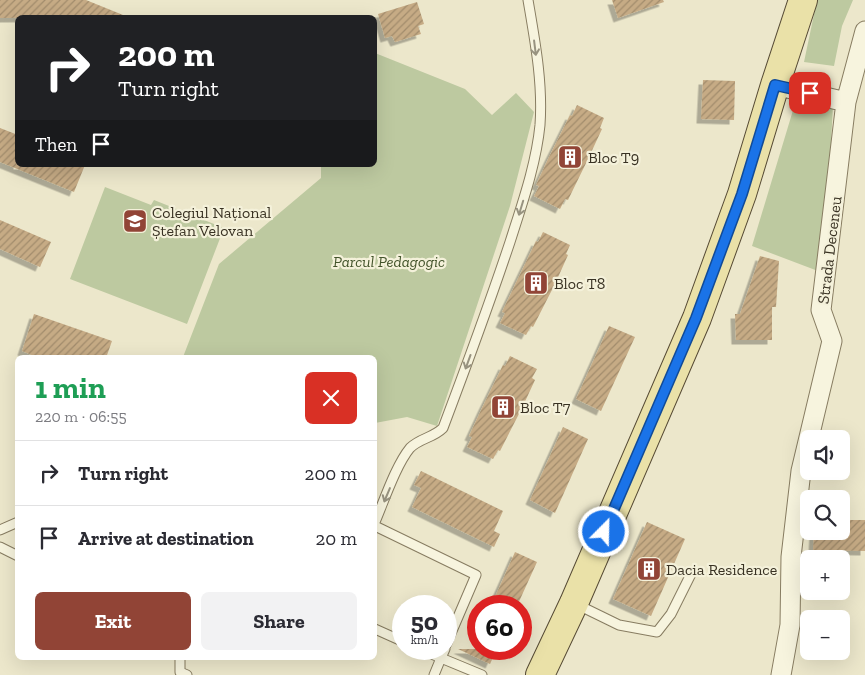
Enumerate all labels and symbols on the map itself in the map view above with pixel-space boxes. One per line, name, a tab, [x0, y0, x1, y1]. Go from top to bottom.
one-way arrow	[530, 40, 540, 56]
pin	[789, 72, 831, 114]
building icon: Bloc T9	[557, 144, 583, 170]
place label: Bloc T9	[588, 148, 639, 167]
street label: Strada Deceneu	[813, 195, 846, 305]
one-way arrow	[515, 200, 525, 216]
place label: Colegiul Național Ștefan Velovan	[152, 203, 271, 240]
school or university icon: Colegiul Național Ștefan Velovan	[122, 208, 148, 234]
park label: Parcul Pedagogic	[333, 252, 445, 271]
building icon: Bloc T8	[523, 270, 549, 296]
place label: Bloc T8	[554, 274, 605, 293]
one-way arrow	[463, 354, 472, 369]
building icon: Bloc T7	[490, 394, 516, 420]
place label: Bloc T7	[520, 398, 571, 417]
one-way arrow	[382, 486, 391, 502]
position arrow	[577, 505, 629, 557]
building icon: Dacia Residence	[636, 556, 662, 582]
place label: Dacia Residence	[666, 560, 777, 579]
speed limit sign: 60	[467, 595, 532, 660]

